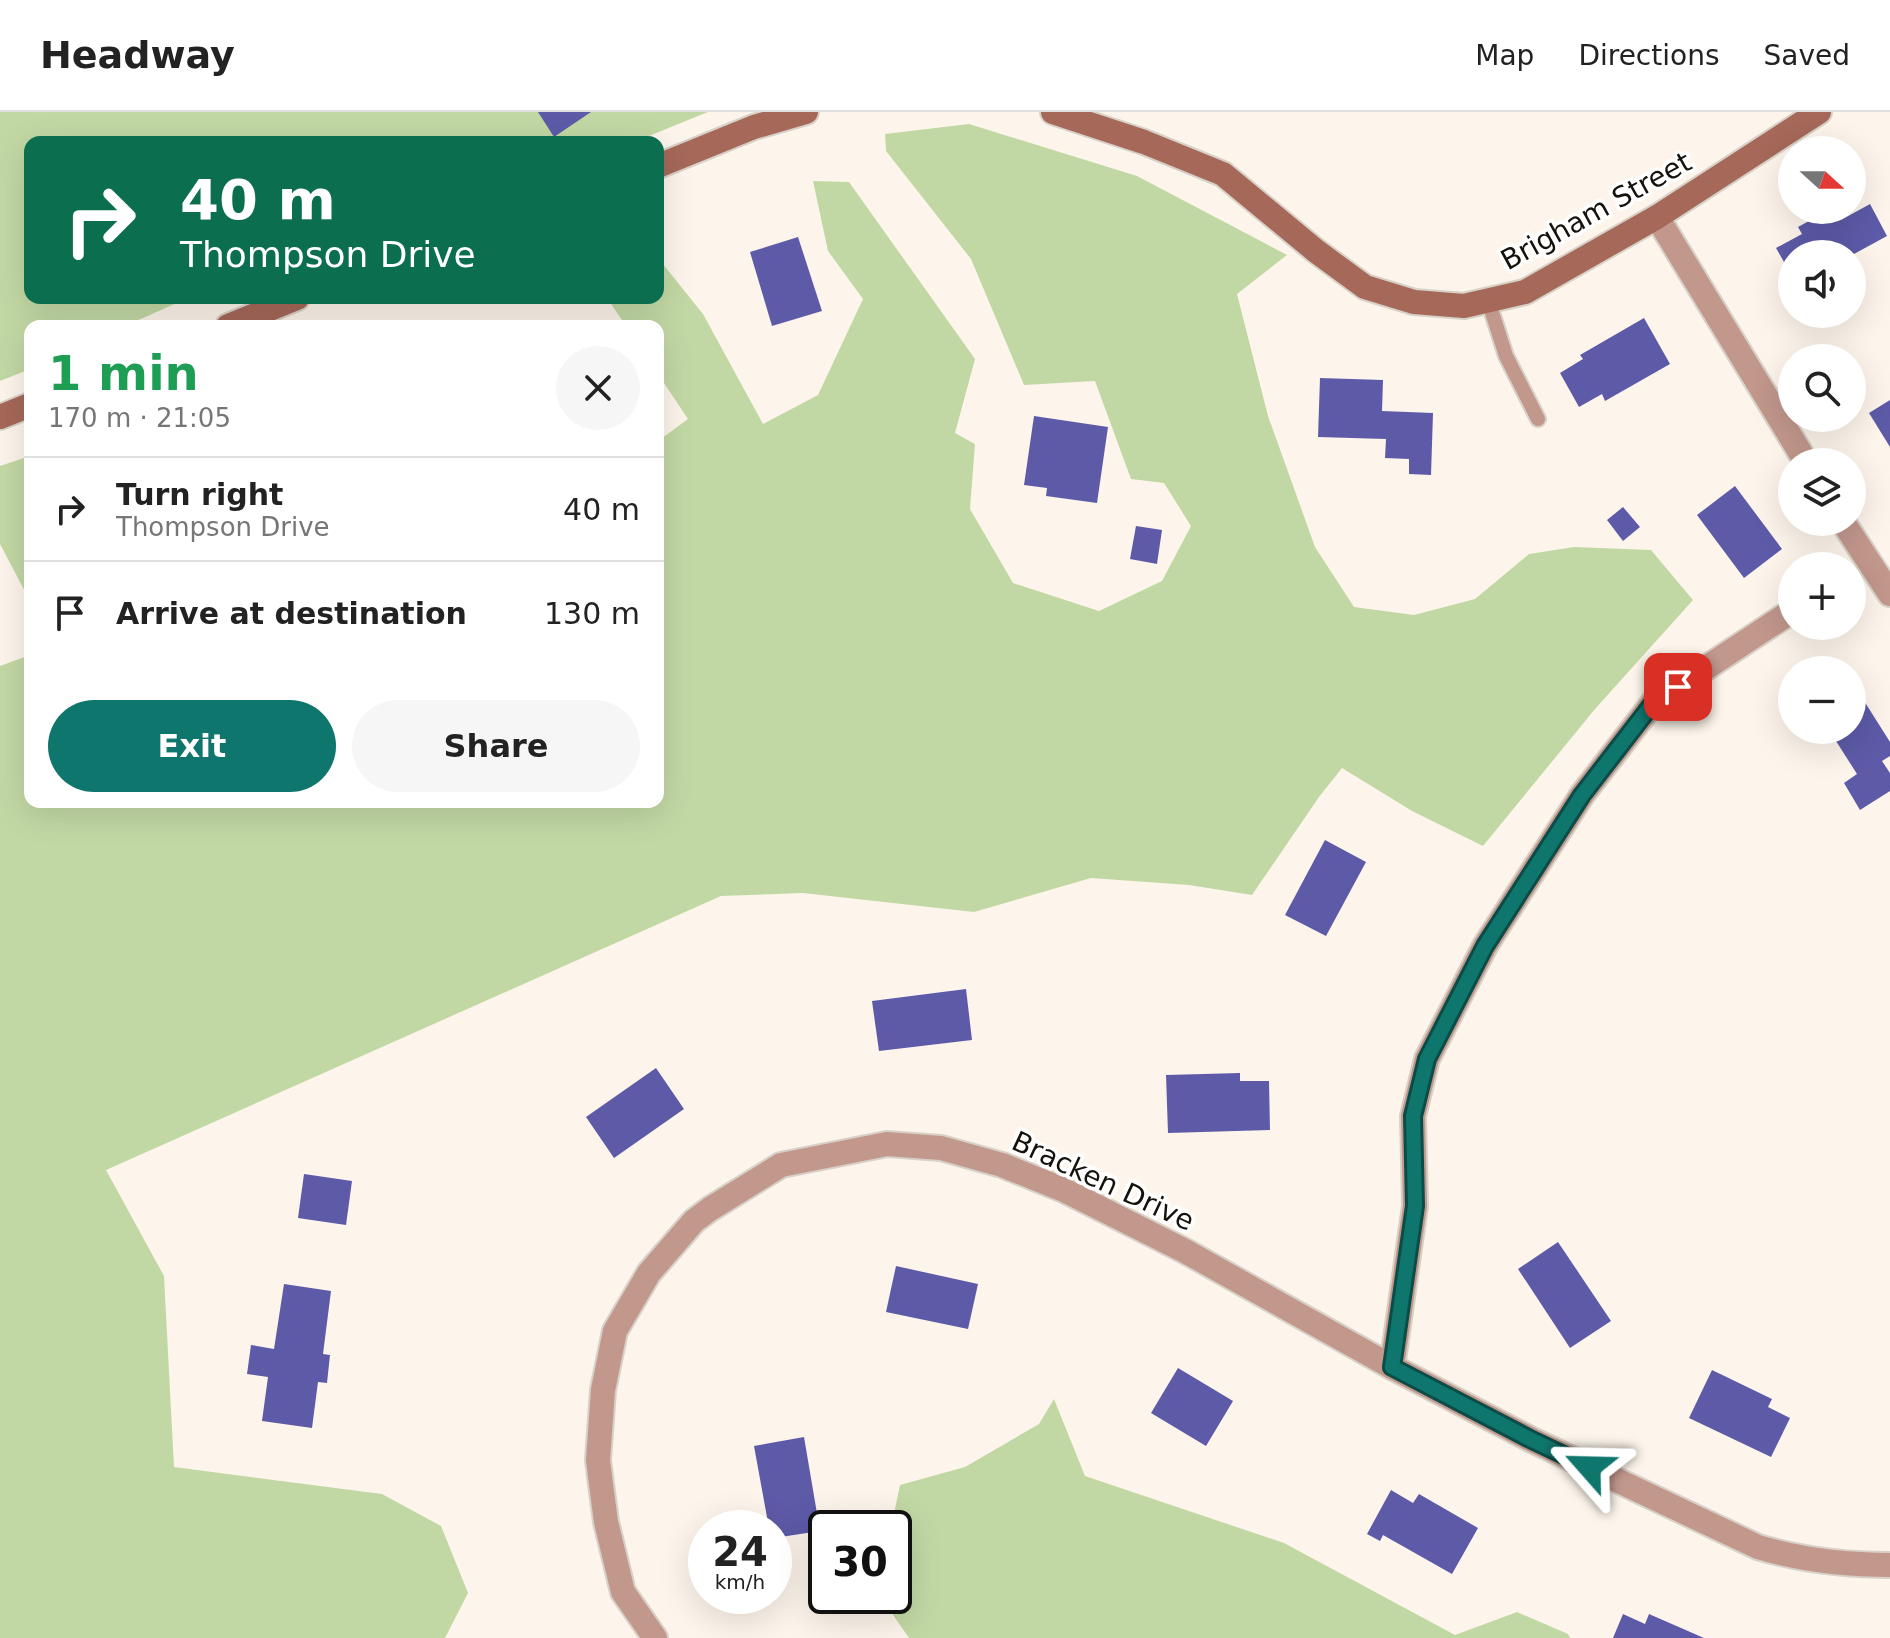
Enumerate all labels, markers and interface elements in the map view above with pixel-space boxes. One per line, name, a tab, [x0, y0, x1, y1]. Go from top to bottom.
text: Headway	[40, 33, 235, 77]
text: Map	[1475, 39, 1534, 72]
text: Directions	[1578, 39, 1719, 72]
text: Saved	[1763, 39, 1850, 72]
north arrow	[1778, 136, 1866, 224]
map controls	[1778, 136, 1866, 744]
street label: Brigham Street	[1495, 145, 1697, 277]
text: 40 m	[180, 167, 336, 232]
icon: right	[48, 168, 152, 272]
text: Thompson Drive	[180, 234, 476, 275]
button: sound	[1778, 240, 1866, 328]
button: search	[1778, 344, 1866, 432]
text: 1 min	[48, 345, 199, 401]
button: close	[556, 346, 640, 430]
text: 170 m · 21:05	[48, 403, 231, 433]
button: layers	[1778, 448, 1866, 536]
text: Turn right	[116, 477, 283, 512]
icon: right	[48, 487, 92, 531]
text: 40 m	[563, 492, 640, 527]
text: Thompson Drive	[116, 512, 330, 542]
button: +	[1778, 552, 1866, 640]
icon: arrive	[48, 591, 92, 635]
text: Arrive at destination	[116, 596, 467, 631]
text: 130 m	[544, 596, 640, 631]
pin	[1644, 653, 1712, 721]
button: −	[1778, 656, 1866, 744]
icon: arrive	[1656, 665, 1700, 709]
button: Exit	[48, 700, 336, 792]
button: Share	[352, 700, 640, 792]
street label: Bracken Drive	[1007, 1124, 1199, 1238]
position arrow	[1547, 1425, 1631, 1509]
speed limit sign: 30	[808, 1510, 912, 1614]
text: 24	[712, 1529, 768, 1575]
text: km/h	[715, 1570, 765, 1594]

